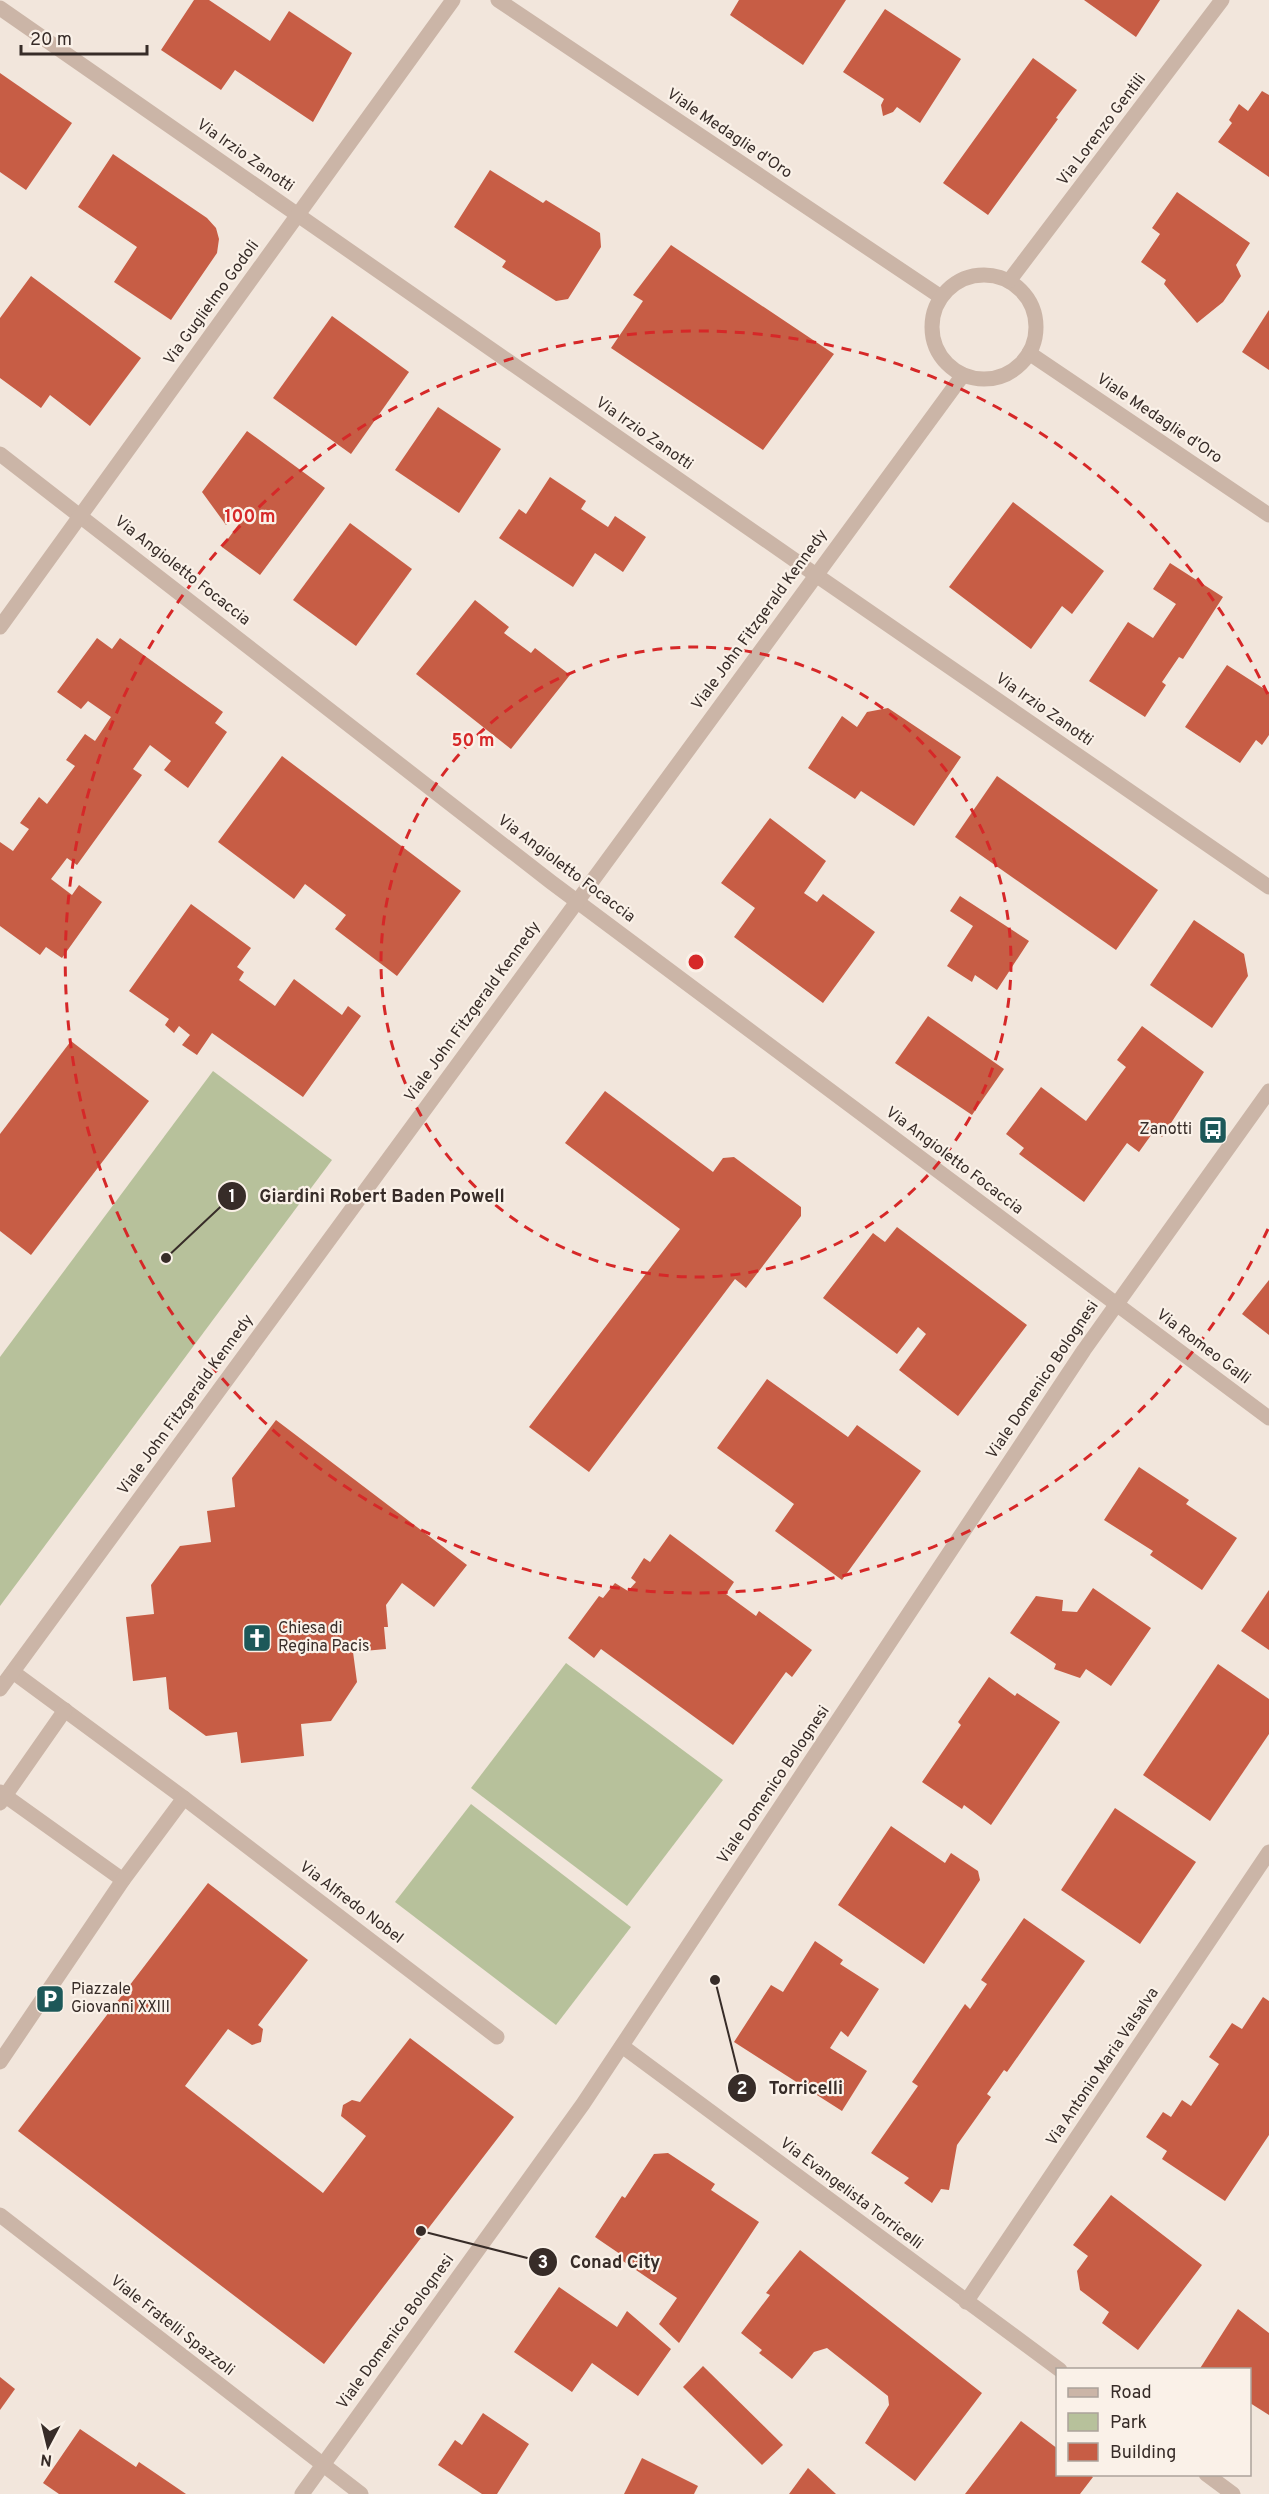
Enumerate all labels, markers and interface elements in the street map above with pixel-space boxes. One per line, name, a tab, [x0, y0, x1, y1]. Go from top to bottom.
scale bar	[21, 18, 147, 56]
text: 20 m	[30, 29, 72, 52]
street label: Via Lorenzo Gentili	[1053, 70, 1151, 190]
street label: Viale Medaglie d'Oro	[662, 84, 796, 184]
street label: Via Irzio Zanotti	[192, 115, 298, 197]
street label: Via Guglielmo Godoli	[160, 237, 264, 369]
street label: Viale Medaglie d'Oro	[1092, 369, 1226, 469]
street label: Via Irzio Zanotti	[591, 393, 697, 475]
text: 100 m	[224, 506, 276, 529]
street label: Via Angioletto Focaccia	[110, 512, 254, 630]
street label: Viale John Fitzgerald Kennedy	[688, 526, 832, 714]
street label: Via Irzio Zanotti	[991, 669, 1097, 751]
text: 50 m	[451, 730, 495, 753]
street label: Via Angioletto Focaccia	[493, 811, 639, 927]
street label: Viale John Fitzgerald Kennedy	[401, 918, 545, 1106]
centre of rings	[686, 952, 706, 972]
street label: Via Angioletto Focaccia	[881, 1103, 1027, 1219]
bus stop icon: Zanotti	[1197, 1114, 1229, 1146]
place label: Zanotti	[1139, 1120, 1192, 1140]
callout: Giardini Robert Baden Powell	[217, 1178, 517, 1214]
text: 1	[228, 1186, 236, 1209]
text: Giardini Robert Baden Powell	[259, 1186, 505, 1209]
street label: Viale Domenico Bolognesi	[982, 1297, 1104, 1463]
street label: Via Romeo Galli	[1152, 1305, 1254, 1389]
street label: Viale John Fitzgerald Kennedy	[114, 1311, 258, 1499]
place label: Chiesa di Regina Pacis	[278, 1619, 369, 1657]
church icon: Chiesa di Regina Pacis	[241, 1622, 273, 1654]
street label: Viale Domenico Bolognesi	[713, 1702, 835, 1868]
street label: Via Alfredo Nobel	[295, 1857, 407, 1949]
place label: Piazzale Giovanni XXIII	[71, 1980, 170, 2018]
parking icon: Piazzale Giovanni XXIII	[34, 1983, 66, 2015]
street label: Via Antonio Maria Valsalva	[1042, 1984, 1164, 2150]
callout: Torricelli	[727, 2070, 856, 2106]
text: 2	[736, 2078, 748, 2101]
text: Torricelli	[769, 2078, 843, 2101]
street label: Via Evangelista Torricelli	[776, 2134, 926, 2254]
callout: Conad City	[528, 2244, 672, 2280]
street label: Viale Domenico Bolognesi	[333, 2251, 459, 2413]
text: 3	[538, 2252, 548, 2275]
text: Conad City	[570, 2252, 660, 2275]
street label: Viale Fratelli Spazzoli	[106, 2271, 238, 2381]
legend	[1056, 2368, 1251, 2476]
text: Road	[1110, 2382, 1152, 2405]
text: Park	[1110, 2412, 1147, 2435]
north arrow	[18, 2416, 78, 2476]
text: Building	[1110, 2442, 1176, 2465]
text: N	[39, 2448, 53, 2470]

